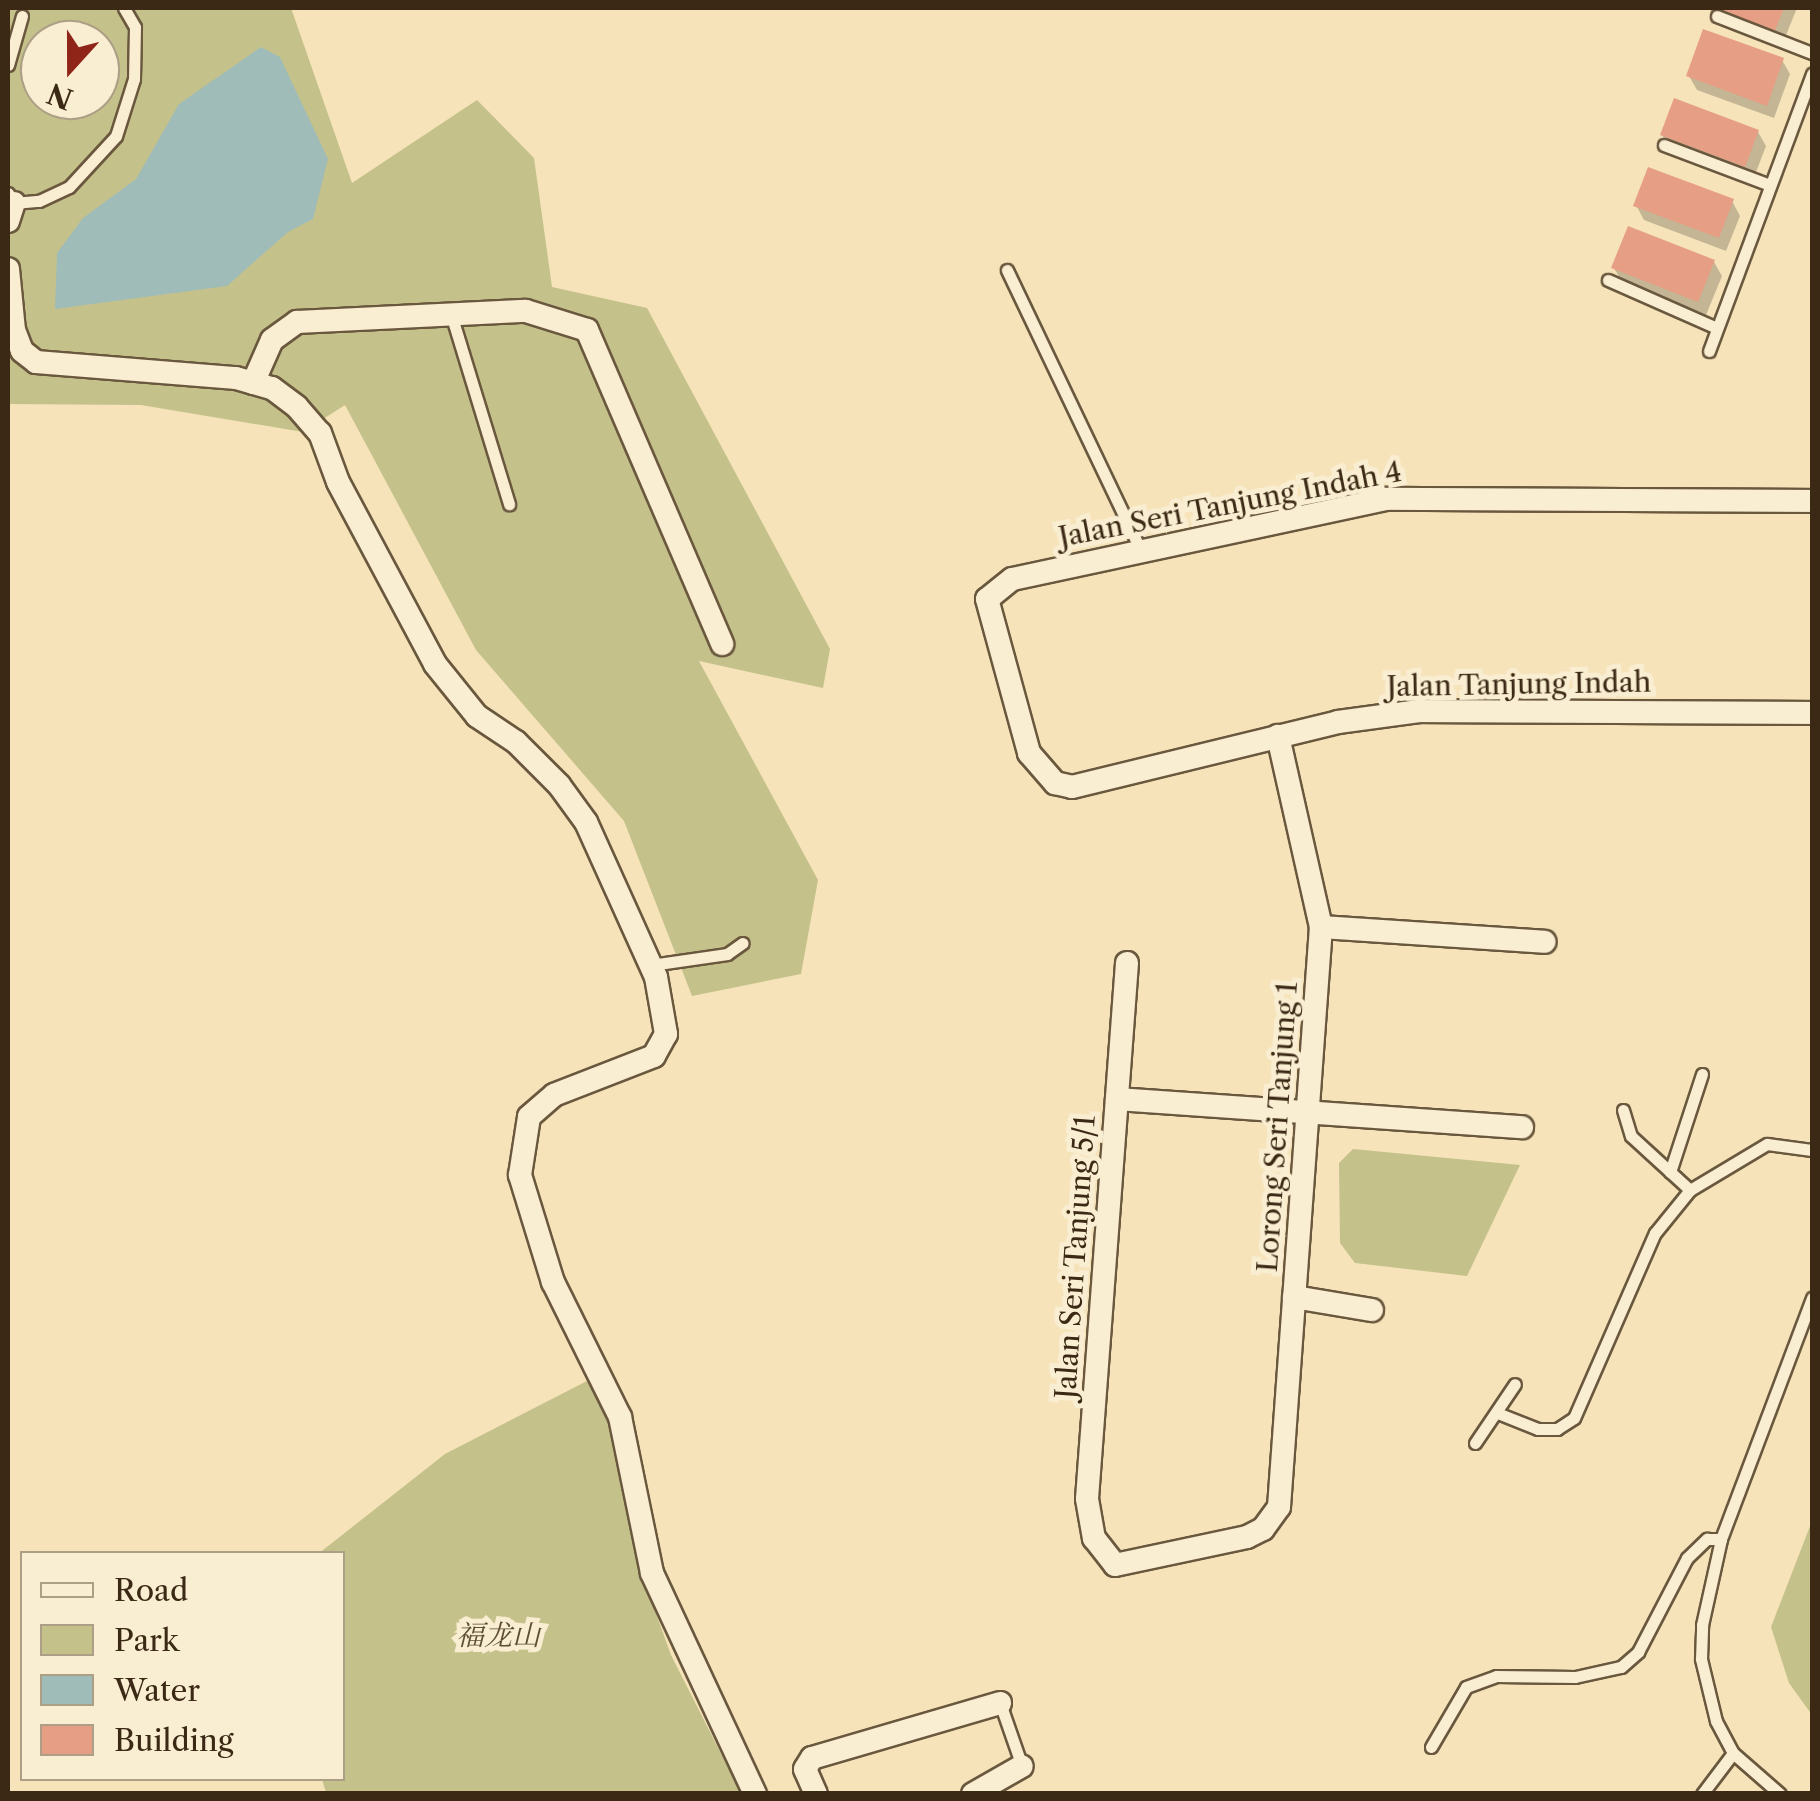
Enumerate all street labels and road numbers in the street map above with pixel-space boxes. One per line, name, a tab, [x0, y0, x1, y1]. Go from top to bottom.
street label: Jalan Seri Tanjung Indah 4	[1055, 454, 1405, 554]
street label: Jalan Tanjung Indah	[1386, 665, 1652, 703]
street label: Lorong Seri Tanjung 1	[1250, 980, 1304, 1274]
street label: Jalan Seri Tanjung 5/1	[1048, 1114, 1102, 1400]

